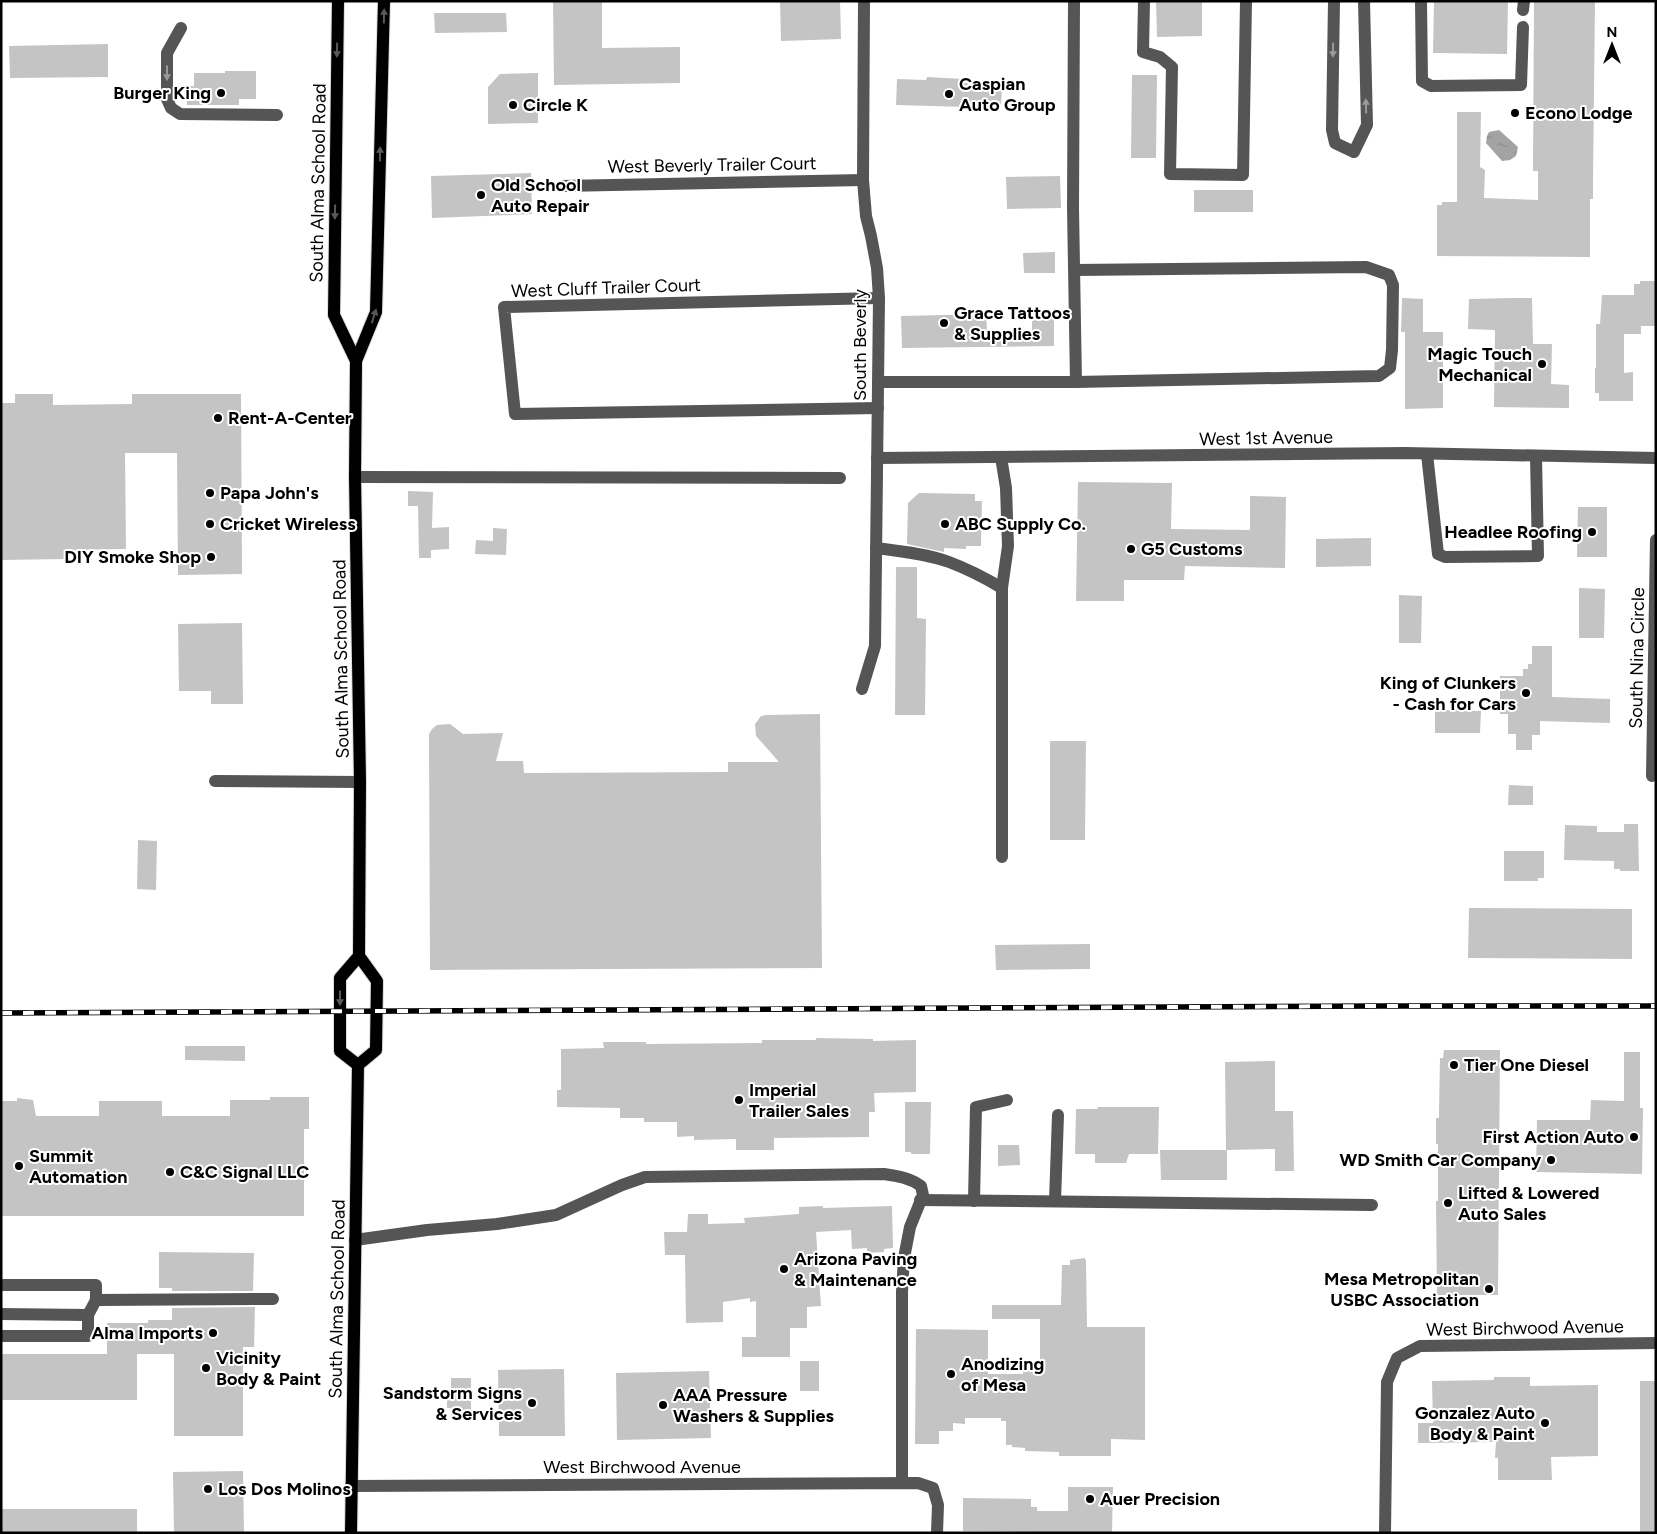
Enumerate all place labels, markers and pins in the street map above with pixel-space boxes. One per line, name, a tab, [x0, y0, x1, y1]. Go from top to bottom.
place label: Caspian Auto Group	[959, 73, 1056, 116]
place label: Burger King	[113, 82, 211, 104]
marker: Burger King	[215, 87, 227, 99]
marker: Caspian Auto Group	[943, 88, 955, 100]
place label: Circle K	[523, 94, 588, 116]
marker: Circle K	[507, 99, 519, 111]
place label: Econo Lodge	[1525, 102, 1633, 124]
marker: Econo Lodge	[1509, 107, 1521, 119]
place label: Old School Auto Repair	[491, 174, 590, 217]
marker: Old School Auto Repair	[475, 189, 487, 201]
place label: Grace Tattoos & Supplies	[954, 302, 1071, 345]
marker: Grace Tattoos & Supplies	[938, 317, 950, 329]
place label: Magic Touch Mechanical	[1427, 343, 1532, 386]
marker: Magic Touch Mechanical	[1536, 358, 1548, 370]
place label: Rent-A-Center	[228, 407, 352, 429]
marker: Rent-A-Center	[212, 412, 224, 424]
place label: Papa John's	[220, 482, 319, 504]
marker: Papa John's	[204, 487, 216, 499]
place label: Cricket Wireless	[220, 513, 356, 535]
place label: ABC Supply Co.	[955, 513, 1086, 535]
marker: Cricket Wireless	[204, 518, 216, 530]
marker: ABC Supply Co.	[939, 518, 951, 530]
place label: Headlee Roofing	[1444, 521, 1582, 543]
marker: Headlee Roofing	[1586, 526, 1598, 538]
place label: G5 Customs	[1141, 538, 1243, 560]
marker: G5 Customs	[1125, 543, 1137, 555]
place label: DIY Smoke Shop	[64, 546, 201, 568]
marker: DIY Smoke Shop	[205, 551, 217, 563]
place label: King of Clunkers - Cash for Cars	[1380, 672, 1517, 715]
marker: King of Clunkers - Cash for Cars	[1520, 687, 1532, 699]
place label: Tier One Diesel	[1464, 1054, 1589, 1076]
marker: Tier One Diesel	[1448, 1059, 1460, 1071]
place label: Imperial Trailer Sales	[749, 1079, 849, 1122]
marker: Imperial Trailer Sales	[733, 1094, 745, 1106]
place label: First Action Auto	[1483, 1126, 1624, 1148]
marker: First Action Auto	[1628, 1131, 1640, 1143]
place label: Summit Automation	[29, 1145, 128, 1188]
place label: WD Smith Car Company	[1340, 1149, 1542, 1171]
marker: WD Smith Car Company	[1545, 1154, 1557, 1166]
marker: Summit Automation	[13, 1160, 25, 1172]
place label: C&C Signal LLC	[180, 1161, 309, 1183]
marker: C&C Signal LLC	[164, 1166, 176, 1178]
place label: Lifted & Lowered Auto Sales	[1458, 1182, 1599, 1225]
marker: Lifted & Lowered Auto Sales	[1442, 1197, 1454, 1209]
place label: Arizona Paving & Maintenance	[794, 1248, 917, 1291]
marker: Arizona Paving & Maintenance	[778, 1263, 790, 1275]
place label: Mesa Metropolitan USBC Association	[1324, 1268, 1479, 1311]
marker: Mesa Metropolitan USBC Association	[1483, 1283, 1495, 1295]
place label: Alma Imports	[92, 1322, 204, 1344]
marker: Alma Imports	[207, 1327, 219, 1339]
place label: Vicinity Body & Paint	[216, 1347, 321, 1390]
place label: Anodizing of Mesa	[961, 1353, 1044, 1396]
marker: Vicinity Body & Paint	[200, 1362, 212, 1374]
marker: Anodizing of Mesa	[945, 1368, 957, 1380]
place label: Sandstorm Signs & Services	[383, 1382, 523, 1425]
place label: AAA Pressure Washers & Supplies	[673, 1384, 835, 1427]
marker: Sandstorm Signs & Services	[526, 1397, 538, 1409]
marker: AAA Pressure Washers & Supplies	[657, 1399, 669, 1411]
place label: Gonzalez Auto Body & Paint	[1415, 1402, 1535, 1445]
marker: Gonzalez Auto Body & Paint	[1539, 1417, 1551, 1429]
place label: Los Dos Molinos	[218, 1478, 351, 1500]
marker: Los Dos Molinos	[202, 1483, 214, 1495]
place label: Auer Precision	[1100, 1488, 1220, 1510]
marker: Auer Precision	[1084, 1493, 1096, 1505]

